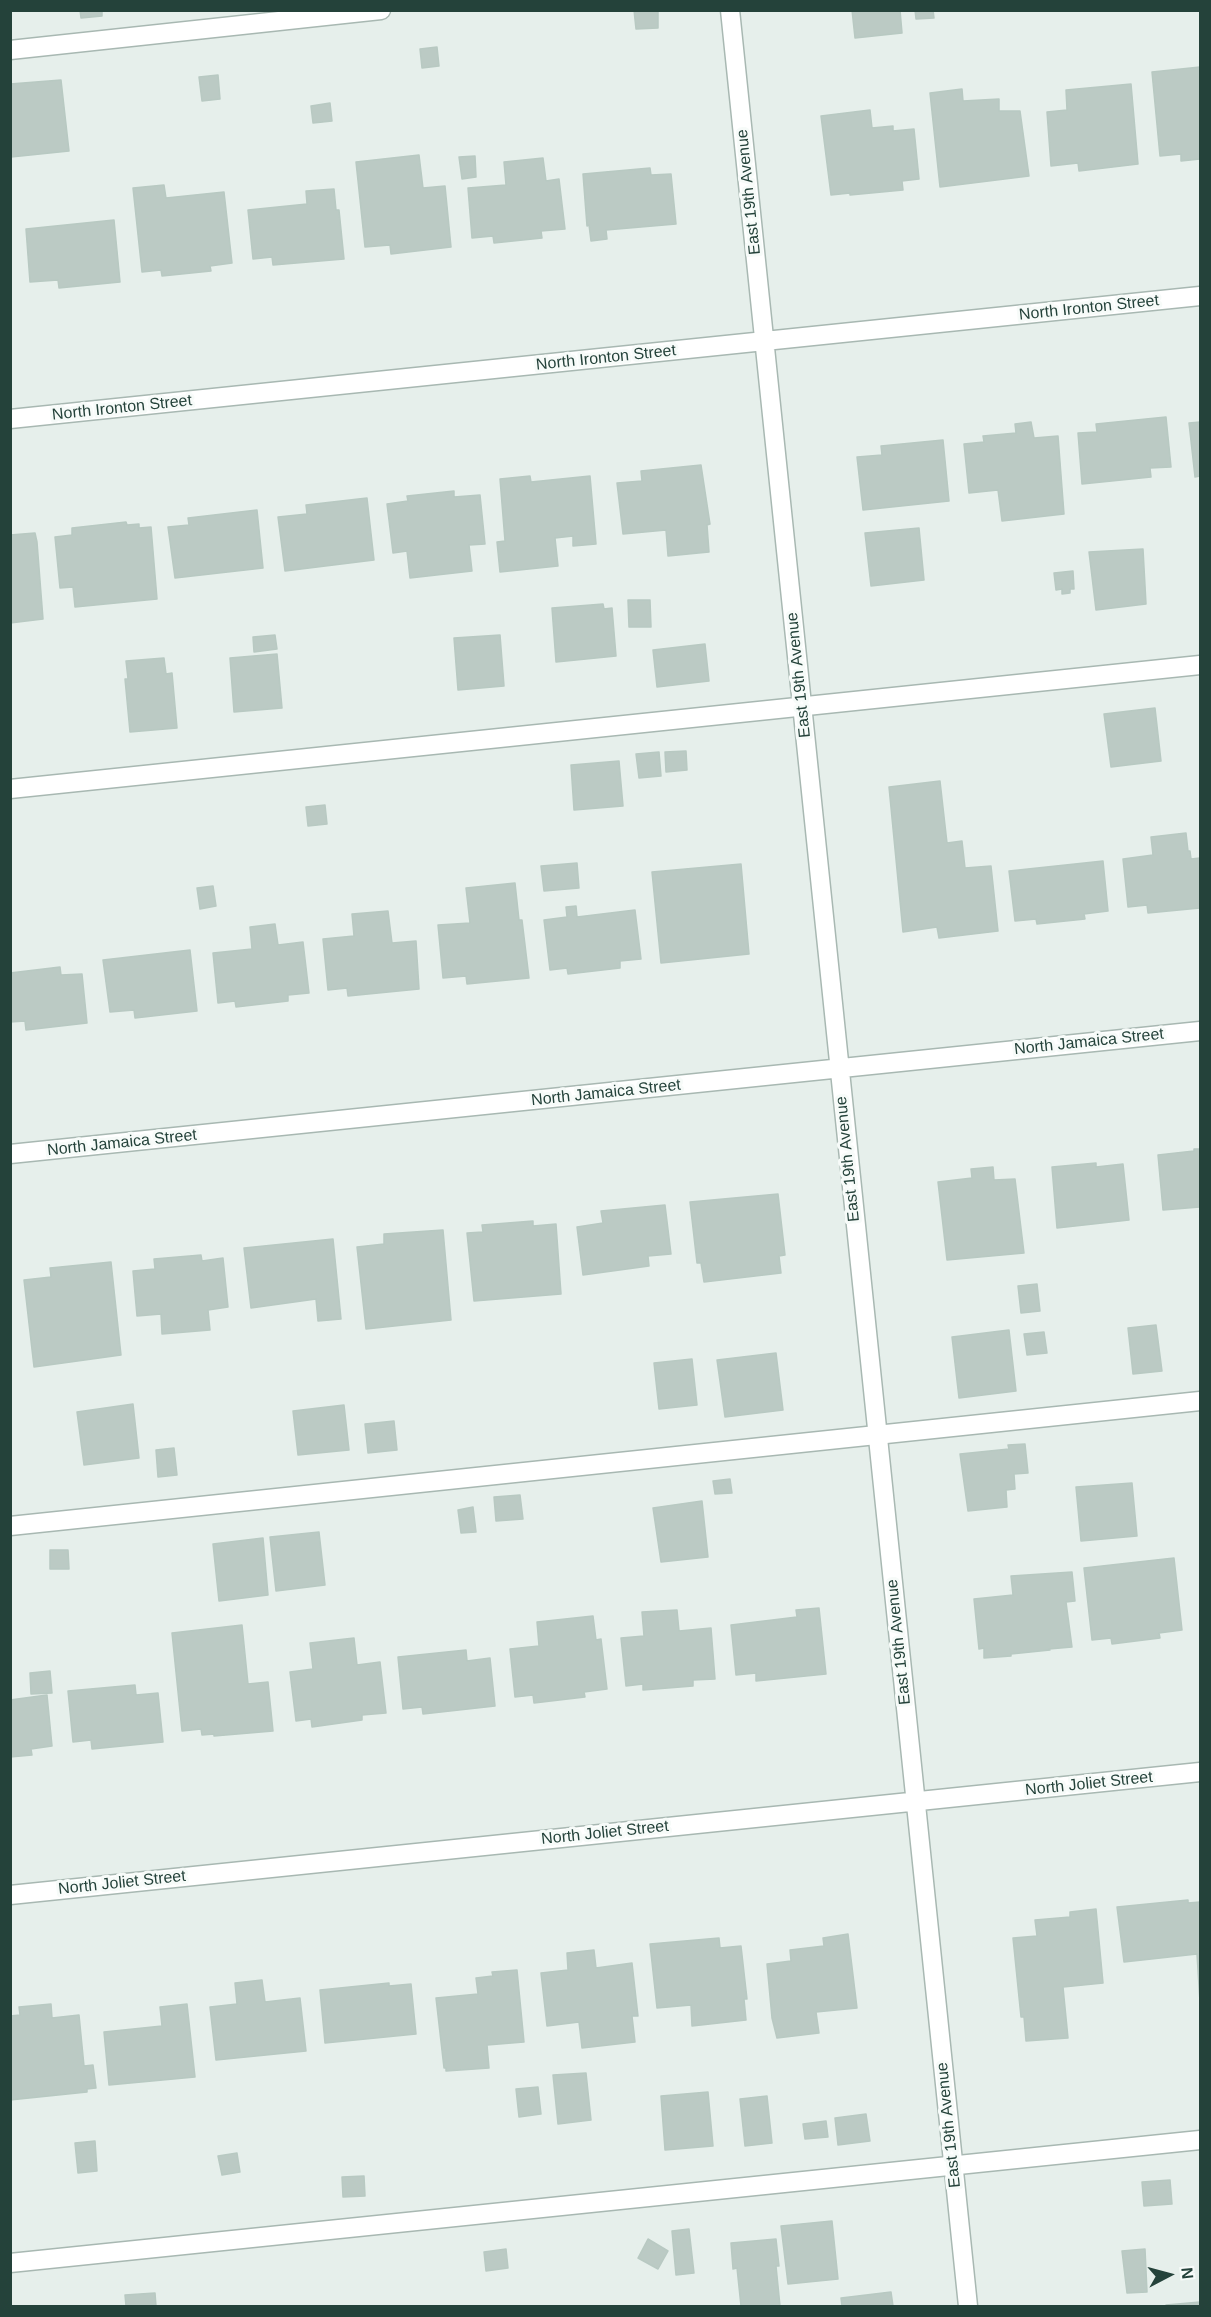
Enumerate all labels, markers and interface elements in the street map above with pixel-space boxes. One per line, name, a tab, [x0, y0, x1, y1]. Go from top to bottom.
street label: East 19th Avenue	[733, 128, 765, 256]
street label: North Ironton Street	[1018, 291, 1160, 325]
street label: North Ironton Street	[535, 341, 677, 375]
street label: North Ironton Street	[51, 391, 193, 425]
street label: East 19th Avenue	[783, 611, 815, 739]
street label: North Jamaica Street	[1013, 1025, 1165, 1059]
street label: North Jamaica Street	[530, 1076, 682, 1110]
street label: East 19th Avenue	[832, 1095, 864, 1223]
street label: North Jamaica Street	[46, 1126, 198, 1160]
street label: East 19th Avenue	[883, 1578, 915, 1706]
street label: North Joliet Street	[1024, 1768, 1154, 1800]
street label: North Joliet Street	[540, 1817, 670, 1849]
street label: North Joliet Street	[57, 1867, 187, 1899]
street label: East 19th Avenue	[933, 2061, 965, 2189]
north arrow	[1139, 2245, 1199, 2305]
text: N	[1178, 2266, 1196, 2280]

